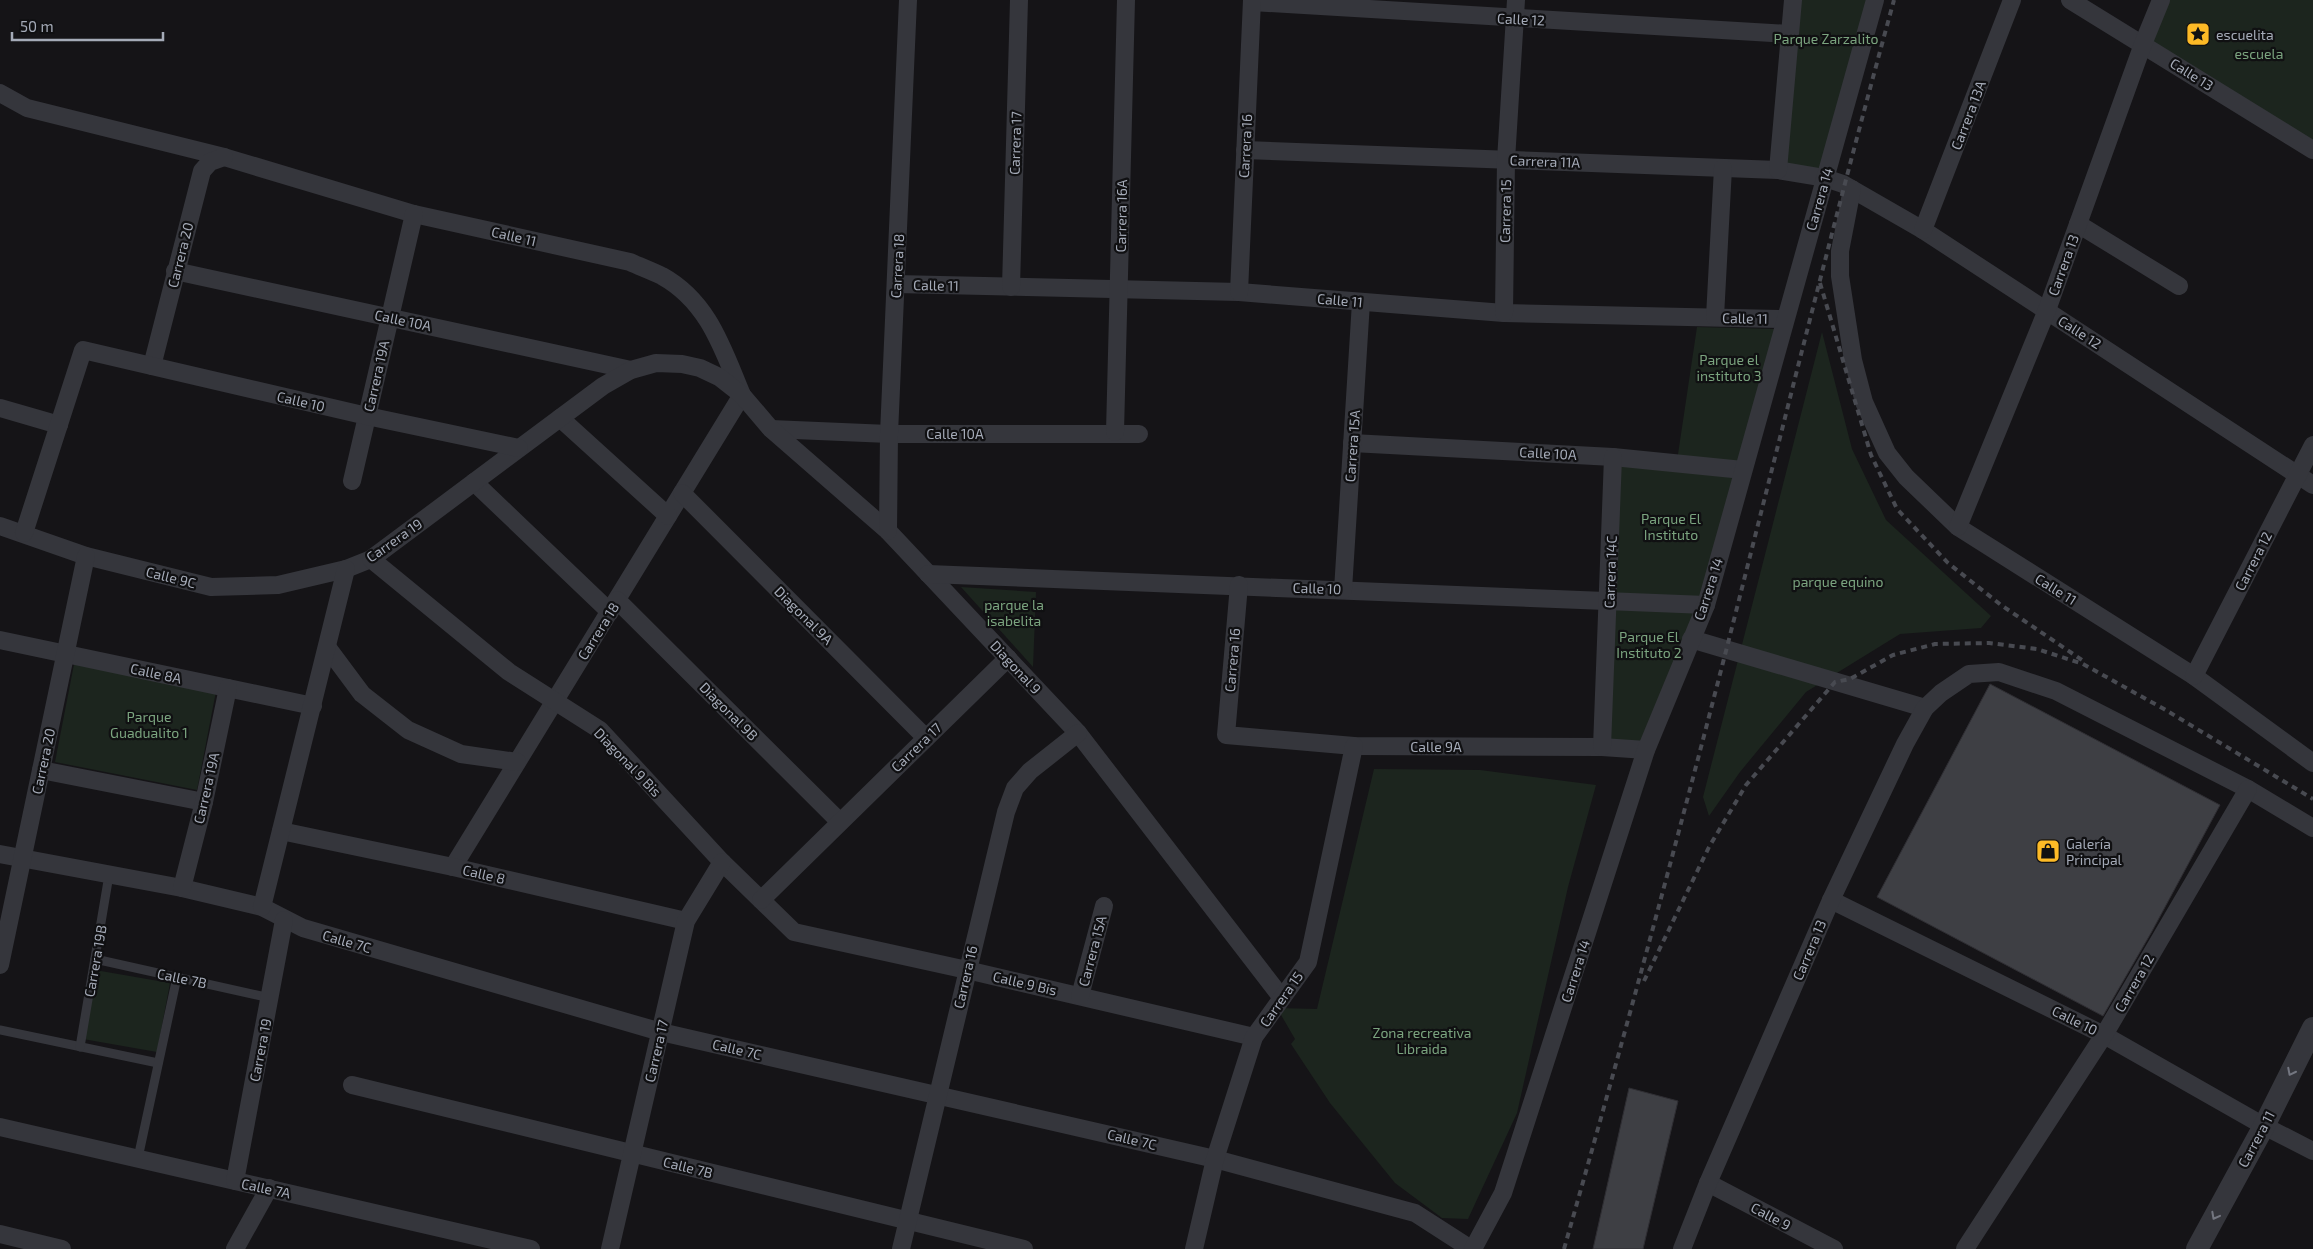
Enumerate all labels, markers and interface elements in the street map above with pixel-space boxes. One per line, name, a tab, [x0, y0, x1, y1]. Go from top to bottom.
street label: Calle 12	[1497, 9, 1546, 29]
scale bar	[12, 10, 164, 42]
text: 50 m	[20, 17, 54, 35]
place icon: escuelita	[2185, 21, 2211, 47]
place label: escuelita	[2216, 26, 2274, 43]
park label: Parque Zarzalito	[1774, 30, 1879, 47]
park label: escuela	[2235, 45, 2283, 62]
street label: Calle 13	[2167, 54, 2217, 94]
street label: Carrera 13A	[1947, 78, 1989, 152]
street label: Carrera 17	[1005, 111, 1025, 175]
street label: Carrera 16	[1235, 113, 1255, 179]
street label: Carrera 11A	[1509, 151, 1581, 171]
street label: Carrera 14	[1802, 165, 1836, 233]
street label: Carrera 16A	[1112, 179, 1130, 253]
street label: Carrera 15	[1496, 179, 1514, 243]
street label: Carrera 20	[164, 220, 196, 290]
street label: Calle 11	[490, 223, 538, 249]
street label: Carrera 13	[2044, 232, 2082, 298]
street label: Carrera 18	[887, 233, 907, 299]
street label: Calle 11	[913, 276, 959, 294]
street label: Calle 11	[1316, 290, 1364, 310]
street label: Calle 10A	[373, 306, 433, 334]
street label: Calle 11	[1722, 309, 1768, 327]
street label: Calle 12	[2055, 312, 2105, 352]
street label: Carrera 19A	[360, 338, 393, 413]
park label: Parque el instituto 3	[1696, 351, 1762, 384]
street label: Calle 10	[275, 387, 327, 415]
street label: Carrera 15A	[1341, 409, 1363, 483]
street label: Calle 10A	[926, 425, 984, 442]
street label: Calle 10A	[1519, 443, 1577, 463]
park label: Parque El Instituto	[1641, 510, 1702, 543]
street label: Carrera 19	[363, 515, 425, 565]
street label: Carrera 12	[2231, 528, 2275, 593]
street label: Carrera 14C	[1600, 535, 1620, 609]
street label: Carrera 14	[1690, 556, 1726, 622]
street label: Calle 9C	[144, 563, 198, 591]
street label: Calle 11	[2032, 570, 2080, 608]
park label: parque equino	[1793, 573, 1883, 590]
street label: Calle 10	[1292, 579, 1342, 597]
street label: Diagonal 9A	[771, 582, 837, 648]
park label: parque la isabelita	[984, 596, 1044, 629]
street label: Carrera 18	[574, 599, 622, 663]
street label: Carrera 16	[1221, 627, 1243, 693]
park label: Parque El Instituto 2	[1616, 628, 1682, 661]
street label: Diagonal 9	[987, 637, 1045, 697]
street label: Calle 8A	[129, 659, 183, 687]
street label: Diagonal 9B	[696, 678, 762, 744]
park label: Parque Guadualito 1	[110, 708, 188, 741]
street label: Carrera 17	[887, 719, 945, 775]
street label: Diagonal 9 Bis	[591, 724, 665, 800]
street label: Carrera 20	[28, 726, 58, 796]
street label: Calle 9A	[1410, 738, 1462, 755]
street label: Carrera 19A	[190, 750, 223, 825]
place label: Galería Principal	[2066, 835, 2123, 868]
shop icon: Galería Principal	[2035, 838, 2061, 864]
street label: Calle 8	[461, 861, 507, 887]
street label: Carrera 15A	[1074, 914, 1110, 988]
street label: Carrera 13	[1789, 917, 1829, 983]
street label: Carrera 19B	[80, 924, 110, 998]
street label: Calle 7C	[321, 926, 373, 956]
street label: Carrera 14	[1557, 938, 1593, 1004]
street label: Carrera 16	[949, 944, 981, 1010]
street label: Carrera 12	[2111, 951, 2157, 1015]
street label: Calle 7B	[156, 964, 208, 992]
street label: Calle 9 Bis	[991, 967, 1059, 999]
street label: Carrera 15	[1256, 968, 1306, 1030]
street label: Calle 10	[2049, 1002, 2101, 1038]
street label: Carrera 19	[246, 1017, 274, 1083]
street label: Carrera 17	[641, 1018, 671, 1084]
park label: Zona recreativa Libraida	[1372, 1024, 1472, 1057]
street label: Calle 7C	[711, 1035, 763, 1063]
one-way arrow	[2287, 1067, 2297, 1076]
street label: Carrera 11	[2234, 1108, 2278, 1170]
street label: Calle 7C	[1106, 1125, 1158, 1153]
street label: Calle 7B	[661, 1153, 715, 1181]
street label: Calle 7A	[240, 1174, 293, 1202]
street label: Calle 9	[1748, 1198, 1794, 1234]
one-way arrow	[2211, 1210, 2221, 1219]

